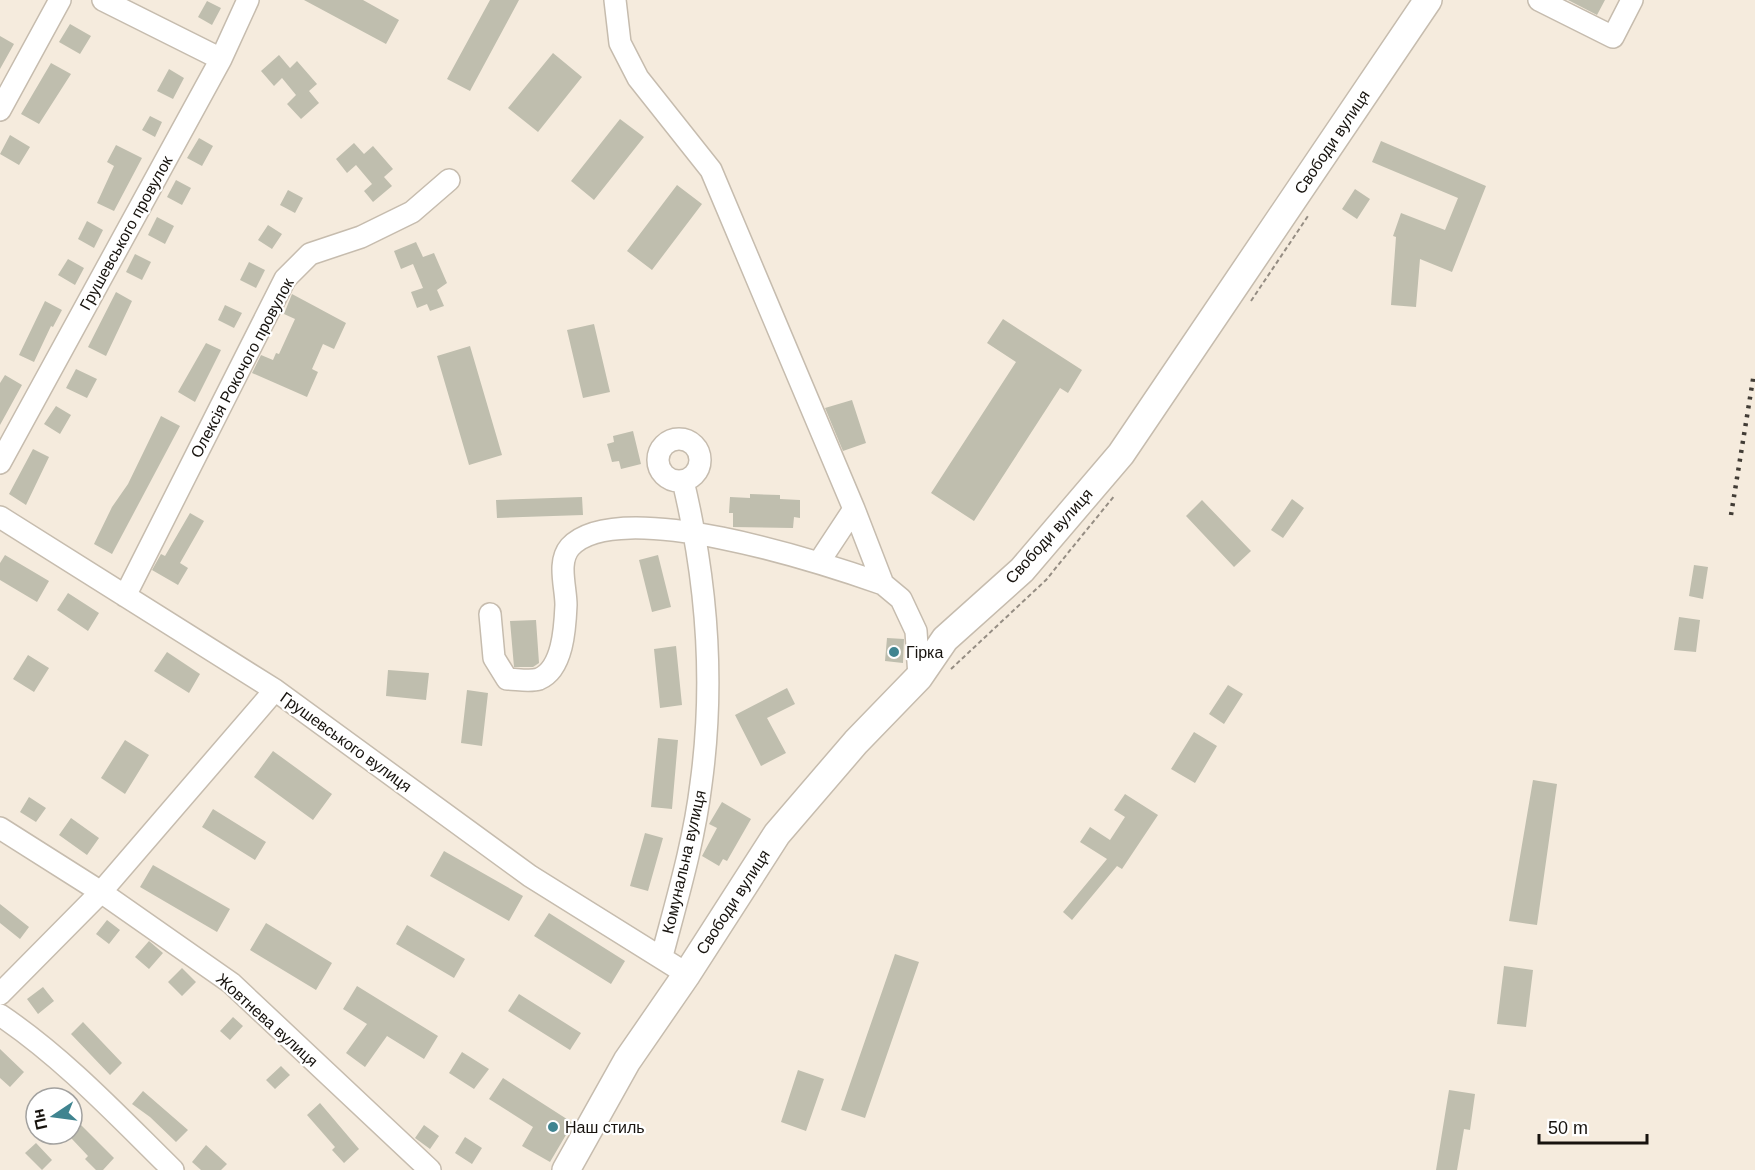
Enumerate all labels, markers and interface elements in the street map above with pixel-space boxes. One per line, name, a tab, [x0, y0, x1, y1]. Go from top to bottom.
street label: Свободи вулиця	[1291, 87, 1373, 197]
street label: Грушевського провулок	[77, 152, 176, 313]
street label: Олексія Рокочого провулок	[187, 275, 297, 461]
street label: Свободи вулиця	[1002, 485, 1096, 587]
place label: Гірка	[906, 644, 943, 661]
marker: Гірка	[887, 645, 901, 659]
street label: Грушевського вулиця	[277, 689, 415, 795]
street label: Комунальна вулиця	[659, 789, 709, 935]
street label: Свободи вулиця	[693, 847, 773, 957]
street label: Жовтнева вулиця	[213, 970, 321, 1070]
north arrow	[24, 1086, 84, 1146]
text: Пн	[29, 1107, 51, 1131]
scale bar	[1539, 1107, 1647, 1145]
text: 50 m	[1548, 1118, 1588, 1138]
place label: Наш стиль	[565, 1119, 645, 1136]
marker: Наш стиль	[546, 1120, 560, 1134]

